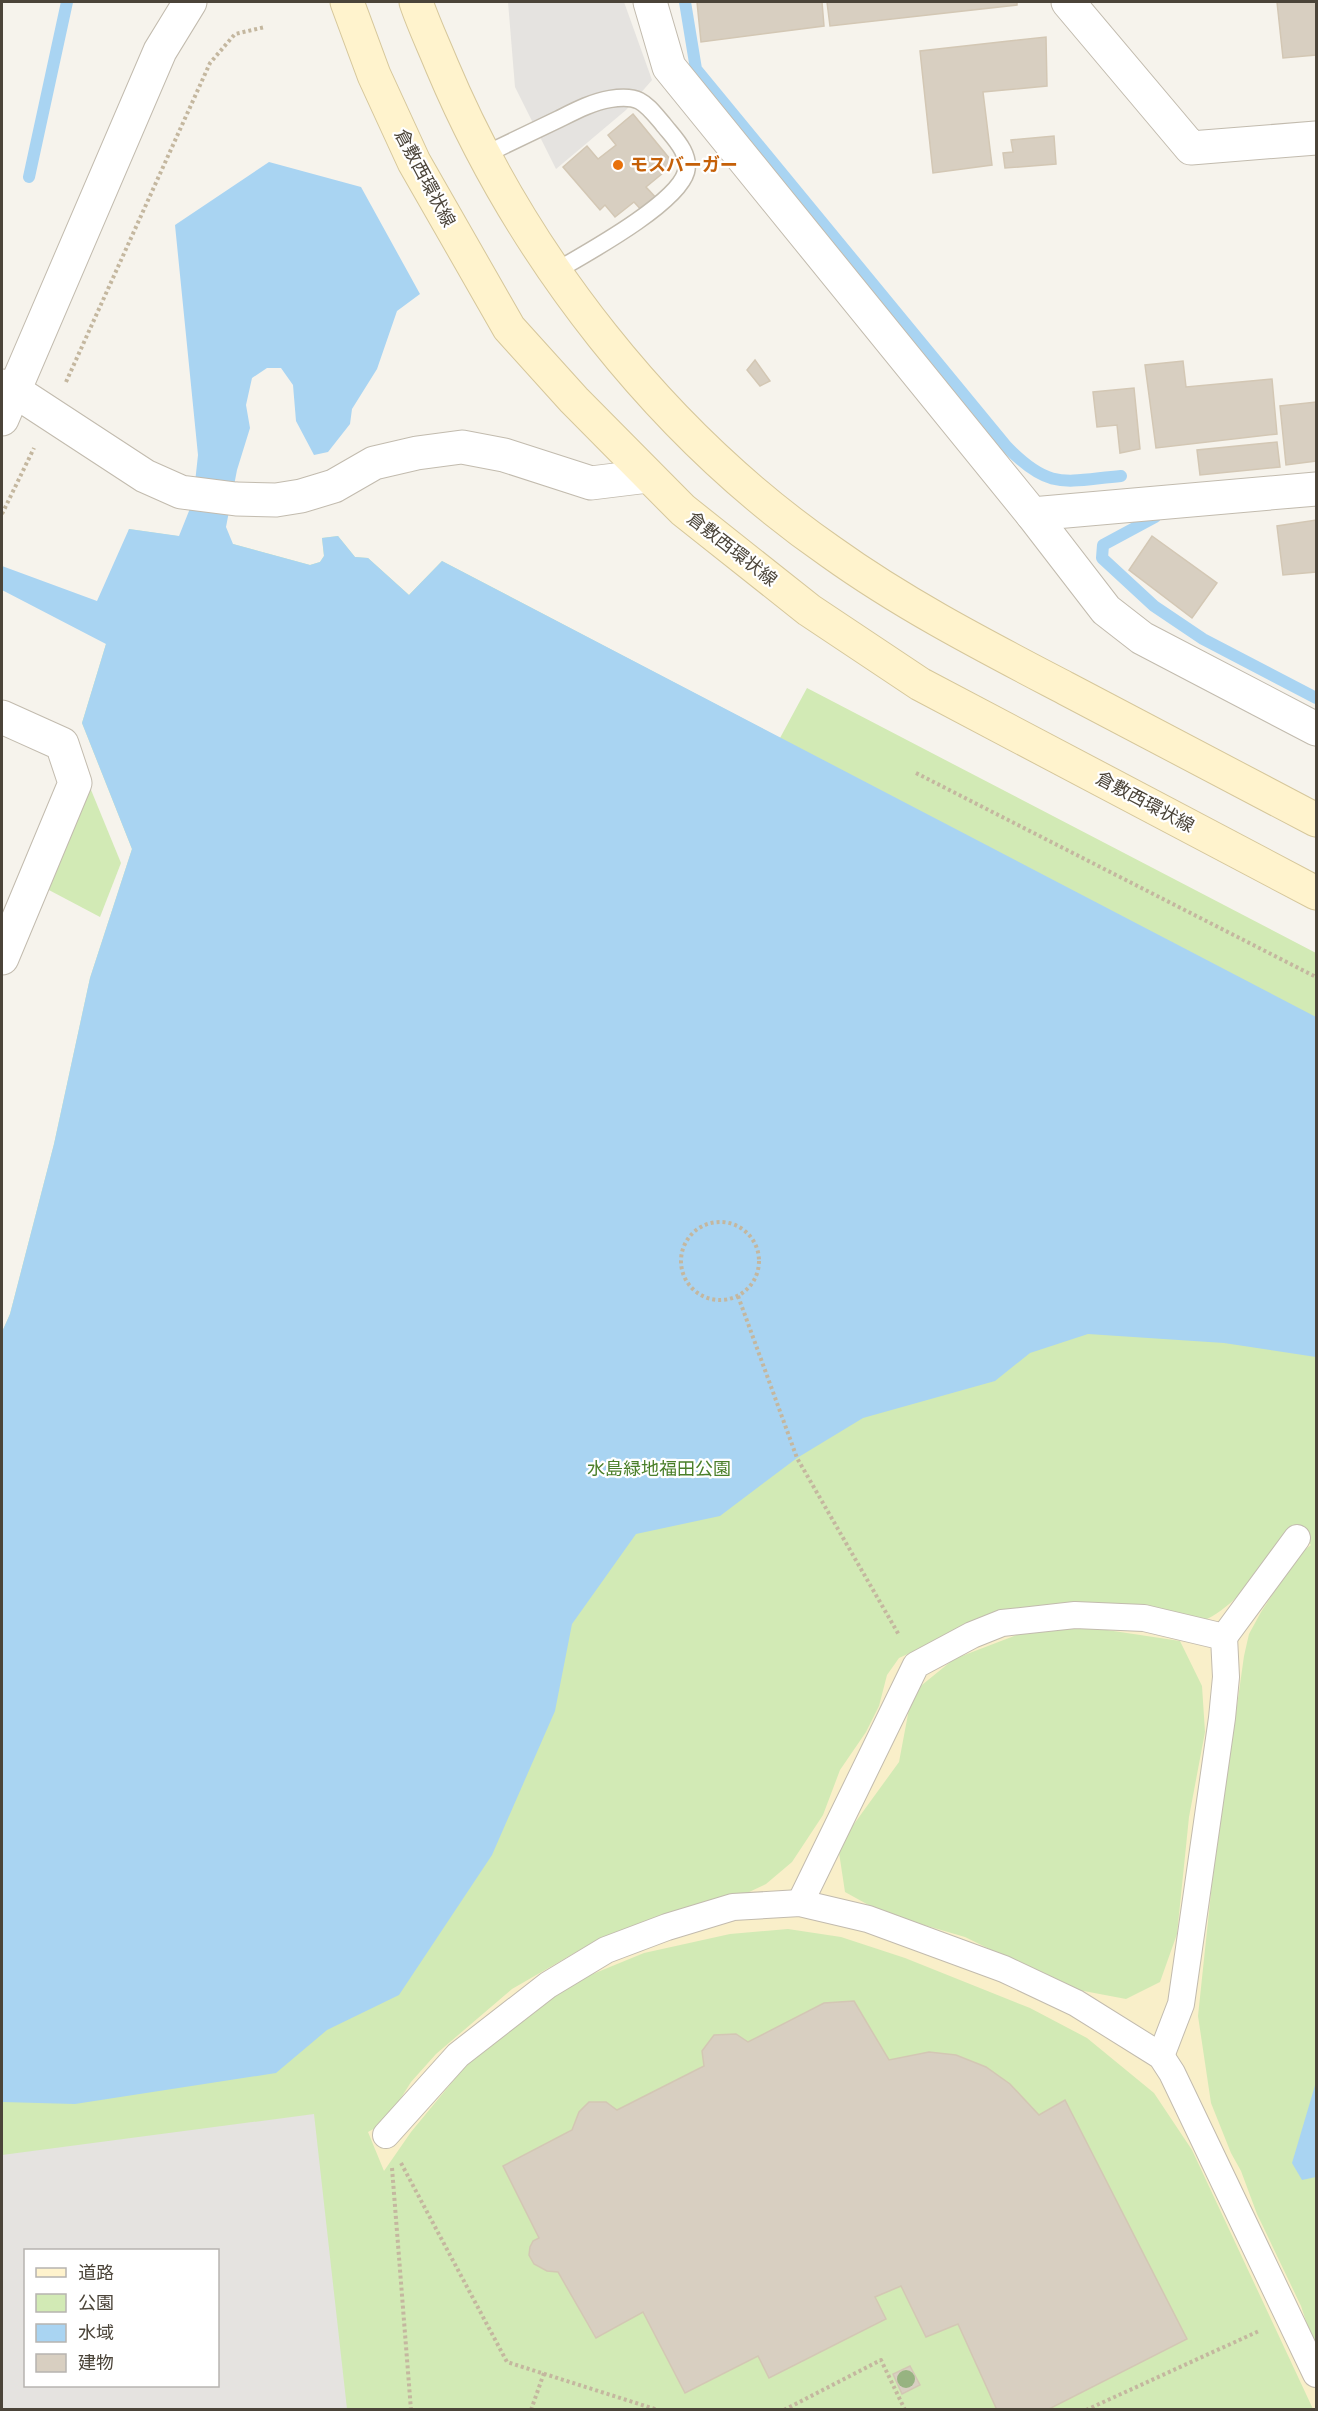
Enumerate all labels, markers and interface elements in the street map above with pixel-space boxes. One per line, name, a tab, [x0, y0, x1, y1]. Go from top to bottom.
street label: 倉敷西環状線	[390, 125, 461, 231]
place label: モスバーガー	[630, 153, 738, 176]
marker: モスバーガー	[611, 158, 625, 172]
street label: 倉敷西環状線	[683, 506, 782, 591]
street label: 倉敷西環状線	[1092, 766, 1198, 837]
park label: 水島緑地福田公園	[587, 1457, 731, 1480]
legend	[24, 2249, 219, 2387]
text: 道路	[78, 2261, 114, 2284]
text: 公園	[78, 2291, 114, 2314]
text: 水域	[78, 2321, 114, 2344]
text: 建物	[78, 2351, 114, 2374]

